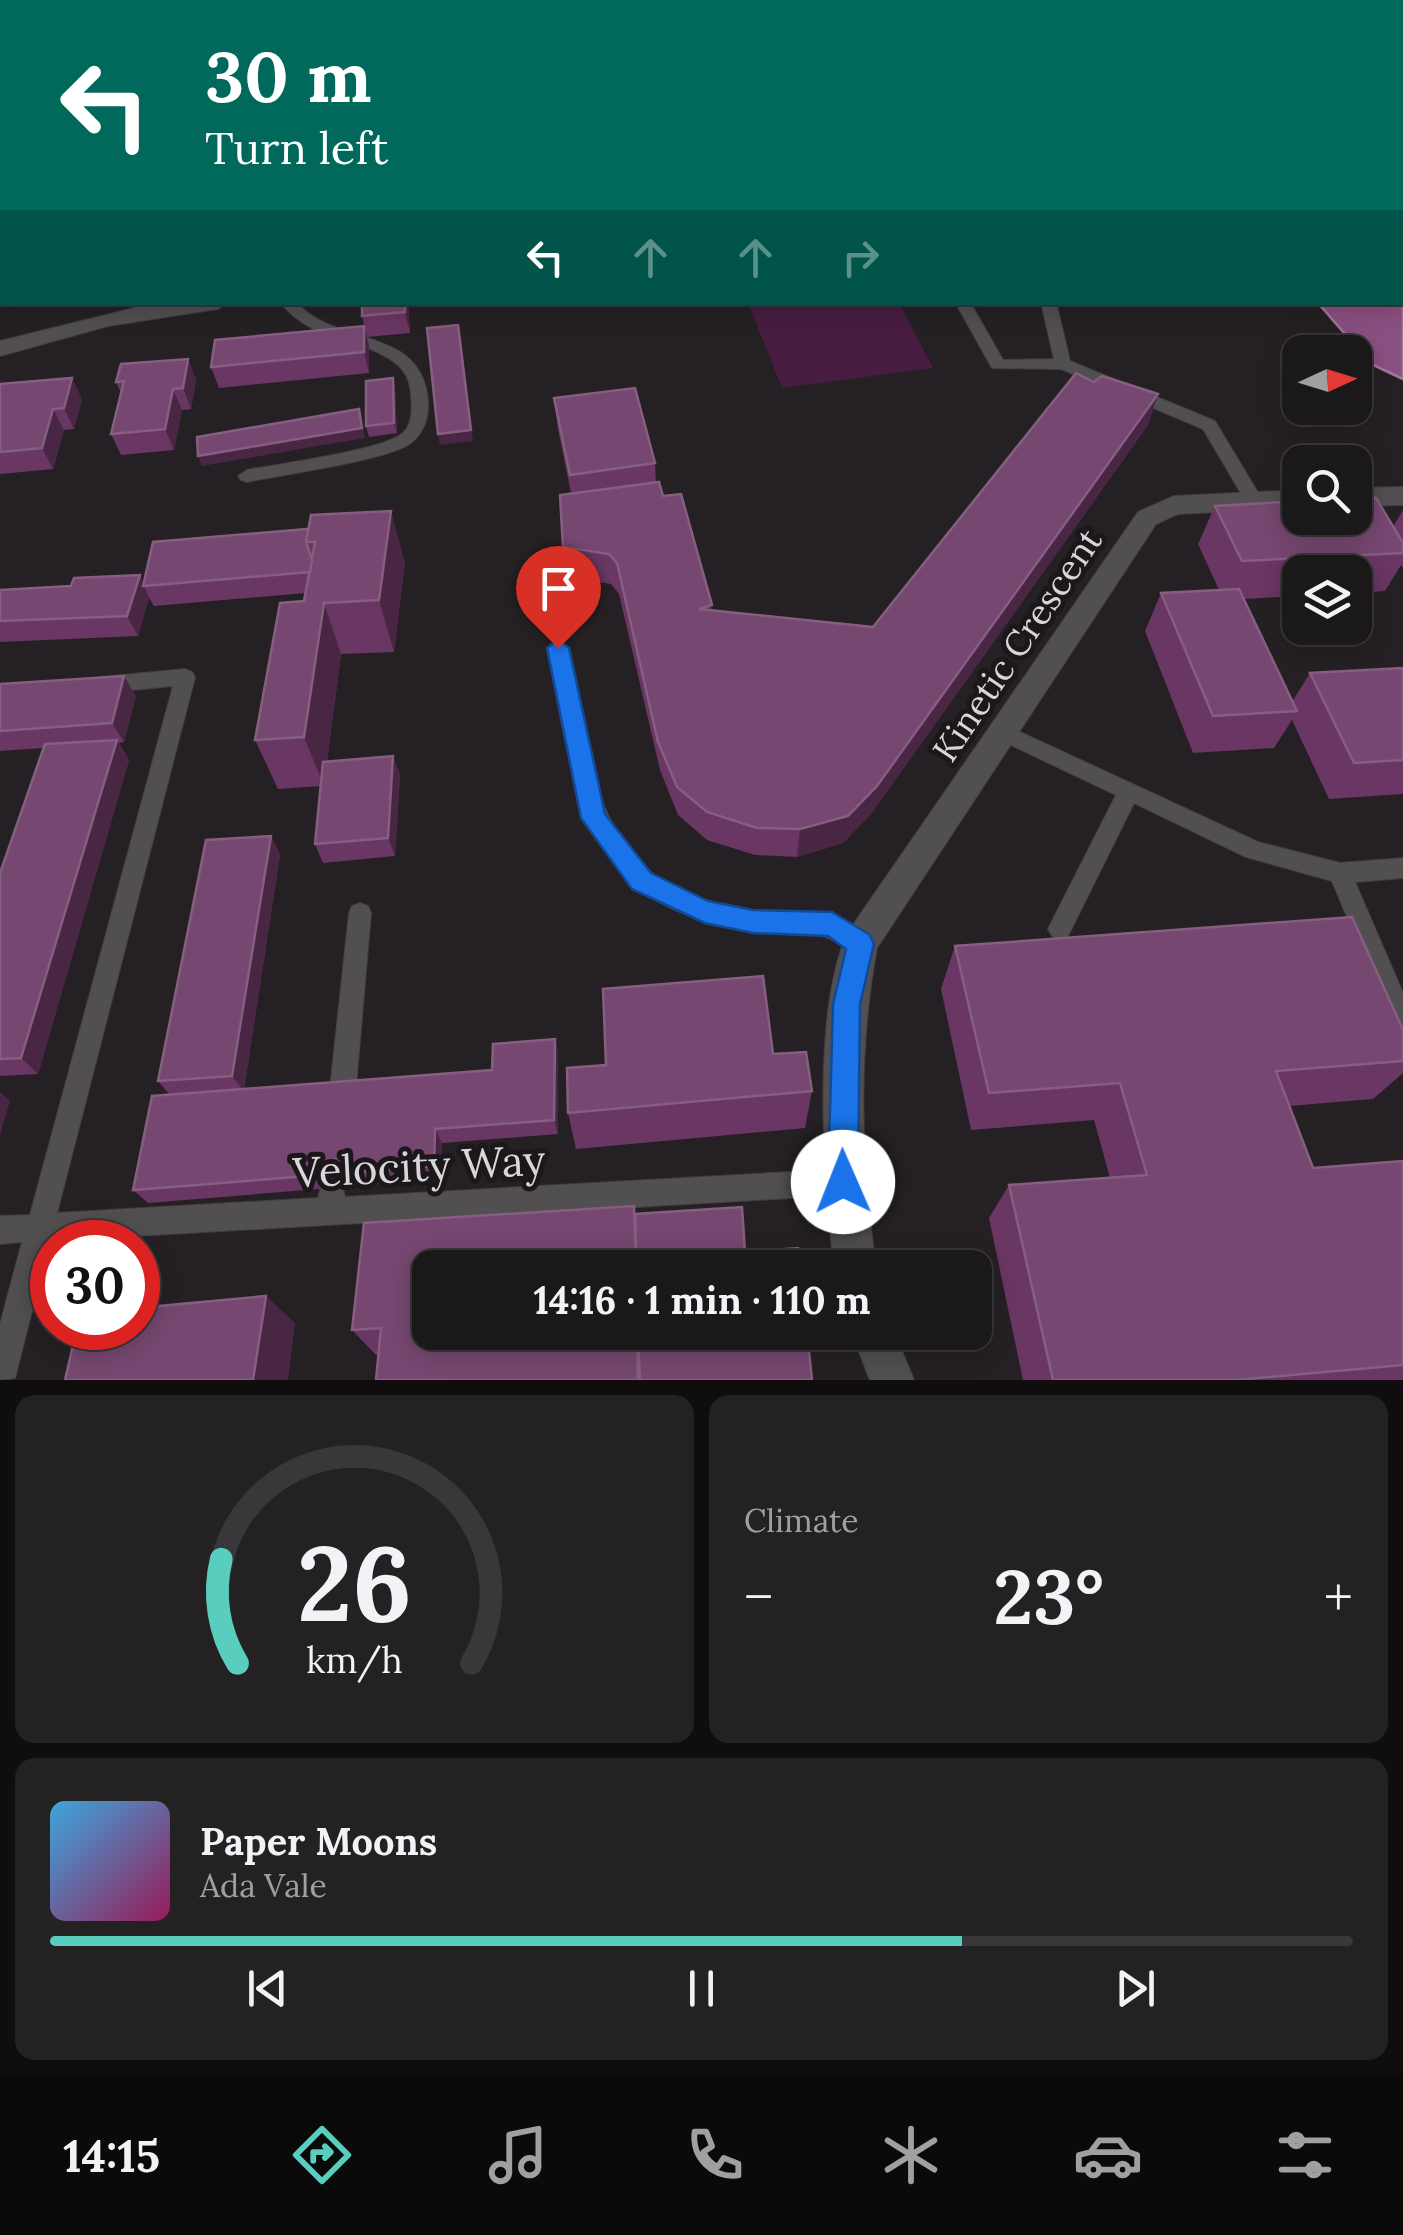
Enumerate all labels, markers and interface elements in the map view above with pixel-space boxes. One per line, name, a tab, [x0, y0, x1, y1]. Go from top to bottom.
text: 30 m	[205, 32, 372, 121]
icon: left	[40, 40, 170, 170]
text: Turn left	[205, 119, 388, 176]
icon: left	[518, 230, 573, 285]
icon: ahead	[623, 230, 678, 285]
icon: ahead	[728, 230, 783, 285]
icon: right	[833, 230, 888, 285]
north arrow	[1282, 335, 1372, 425]
map controls	[1282, 335, 1372, 645]
button: search	[1282, 445, 1372, 535]
street label: Kinetic Crescent	[922, 520, 1112, 770]
pin	[516, 546, 601, 649]
button: layers	[1282, 555, 1372, 645]
icon: arrive	[531, 561, 586, 616]
position arrow	[791, 1130, 895, 1234]
street label: Velocity Way	[291, 1132, 547, 1200]
speed limit sign: 30	[30, 1220, 160, 1350]
text: 14:16 · 1 min · 110 m	[533, 1276, 871, 1324]
text: Climate	[744, 1500, 859, 1541]
text: 26	[297, 1516, 412, 1649]
text: 23°	[993, 1549, 1104, 1645]
text: −	[744, 1562, 773, 1632]
text: +	[1324, 1562, 1353, 1632]
text: km/h	[306, 1637, 403, 1683]
text: Paper Moons	[200, 1817, 437, 1865]
text: Ada Vale	[200, 1865, 327, 1906]
icon: previous	[240, 1961, 295, 2016]
icon: pause	[674, 1961, 729, 2016]
icon: next	[1108, 1961, 1163, 2016]
icon: directions	[287, 2120, 357, 2190]
icon: music	[483, 2120, 553, 2190]
icon: phone	[680, 2120, 750, 2190]
icon: climate	[876, 2120, 946, 2190]
icon: car	[1073, 2120, 1143, 2190]
icon: filters	[1270, 2120, 1340, 2190]
text: 14:15	[63, 2127, 160, 2184]

